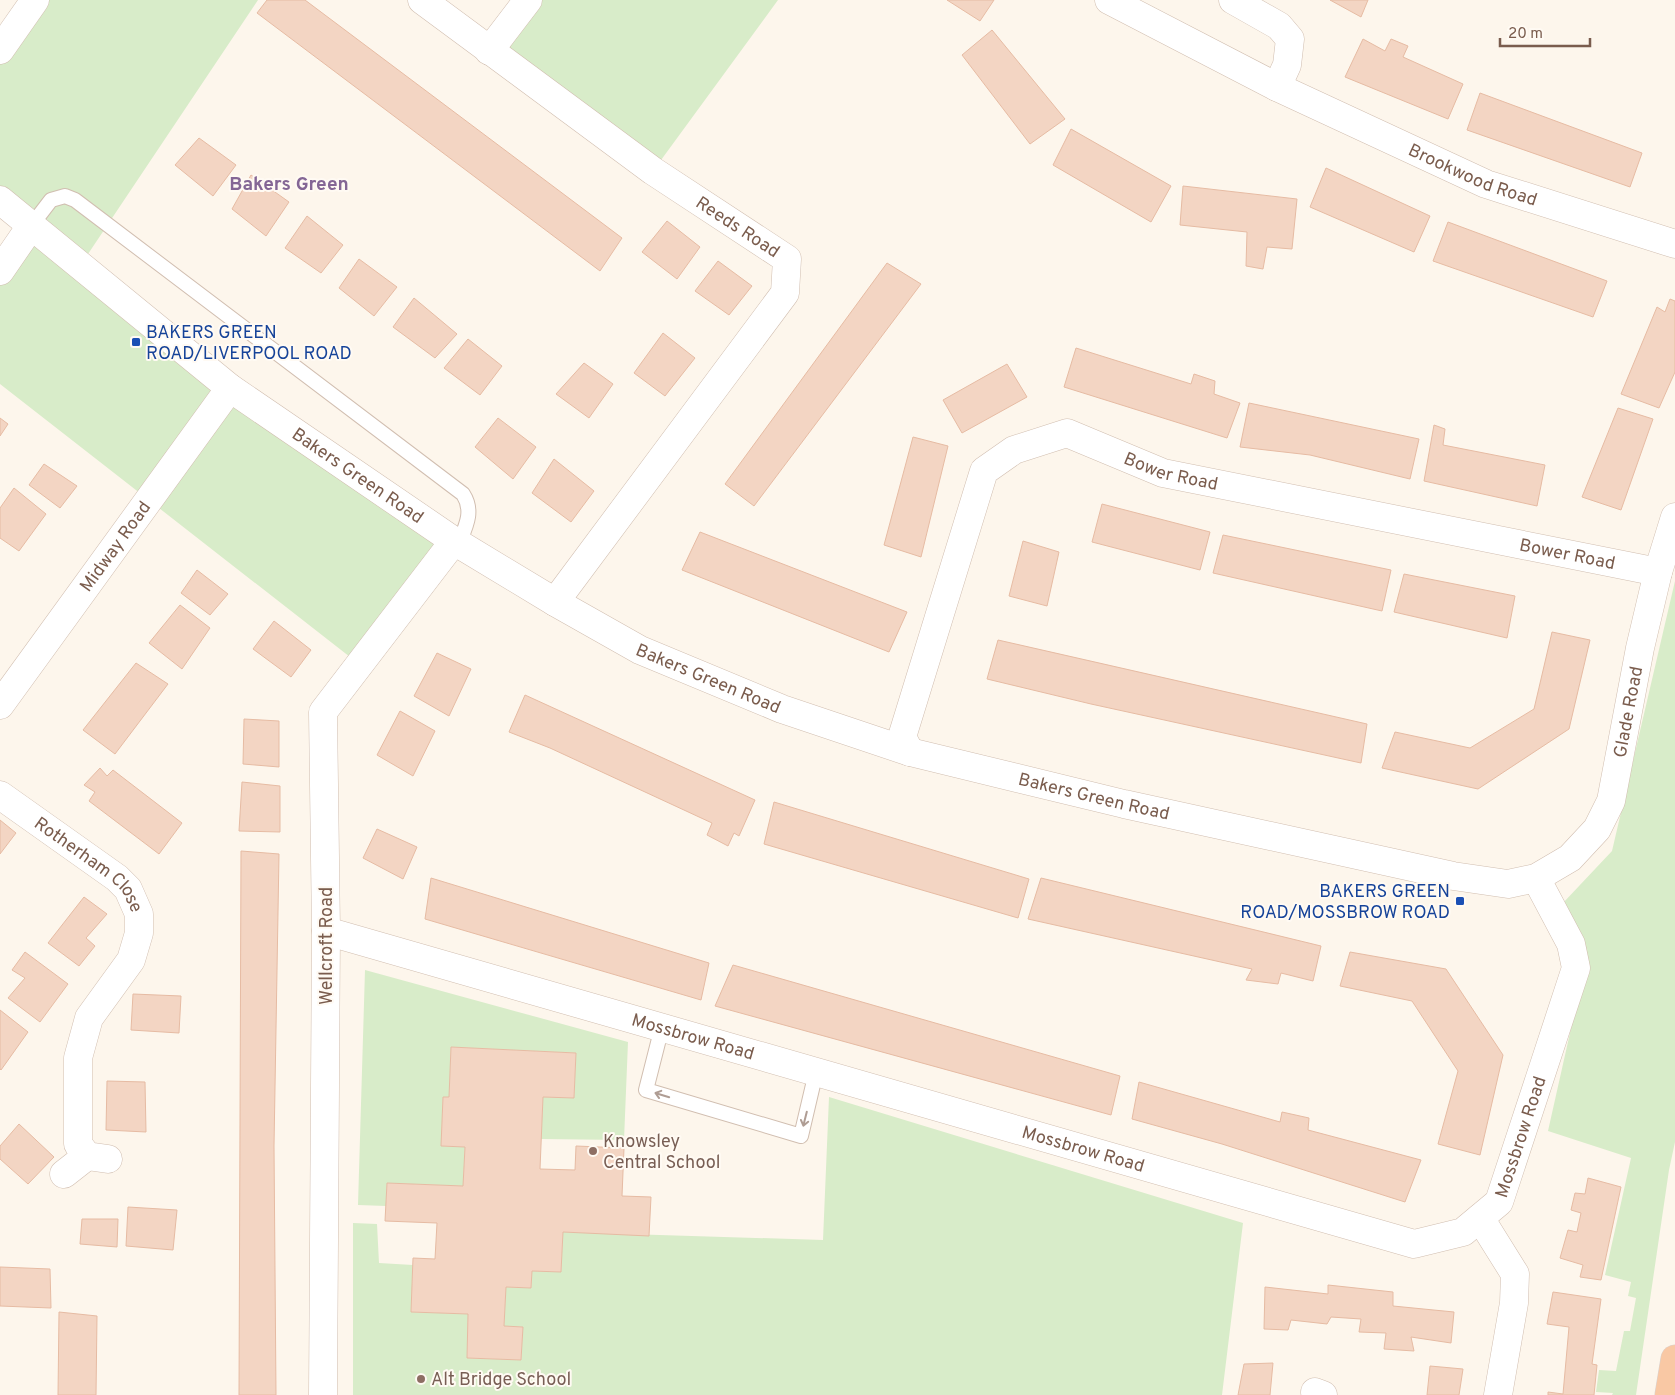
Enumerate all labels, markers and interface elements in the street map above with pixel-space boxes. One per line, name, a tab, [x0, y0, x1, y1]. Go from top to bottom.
scale bar	[1500, 15, 1590, 47]
text: 20 m	[1508, 25, 1543, 44]
street label: Brookwood Road	[1404, 139, 1540, 212]
district label: Bakers Green	[229, 173, 349, 197]
street label: Reeds Road	[691, 192, 784, 264]
place label: BAKERS GREEN ROAD/LIVERPOOL ROAD	[146, 322, 352, 366]
marker: BAKERS GREEN ROAD/LIVERPOOL ROAD	[130, 336, 142, 348]
street label: Bakers Green Road	[287, 423, 427, 530]
street label: Bower Road	[1120, 448, 1220, 497]
street label: Midway Road	[76, 497, 157, 597]
street label: Bower Road	[1517, 535, 1617, 576]
street label: Bakers Green Road	[632, 639, 784, 720]
street label: Glade Road	[1609, 665, 1649, 760]
street label: Bakers Green Road	[1016, 769, 1172, 827]
street label: Rotherham Close	[29, 813, 147, 917]
place label: BAKERS GREEN ROAD/MOSSBROW ROAD	[1240, 881, 1450, 925]
street label: Wellcroft Road	[316, 887, 339, 1005]
marker: BAKERS GREEN ROAD/MOSSBROW ROAD	[1454, 895, 1466, 907]
street label: Mossbrow Road	[629, 1010, 757, 1067]
street label: Mossbrow Road	[1491, 1074, 1553, 1201]
one-way arrow	[655, 1090, 671, 1100]
one-way arrow	[800, 1111, 809, 1127]
street label: Mossbrow Road	[1019, 1122, 1147, 1179]
place label: Knowsley Central School	[603, 1131, 721, 1175]
marker: Knowsley Central School	[587, 1145, 599, 1157]
place label: Alt Bridge School	[431, 1369, 571, 1392]
marker: Alt Bridge School	[415, 1373, 427, 1385]

